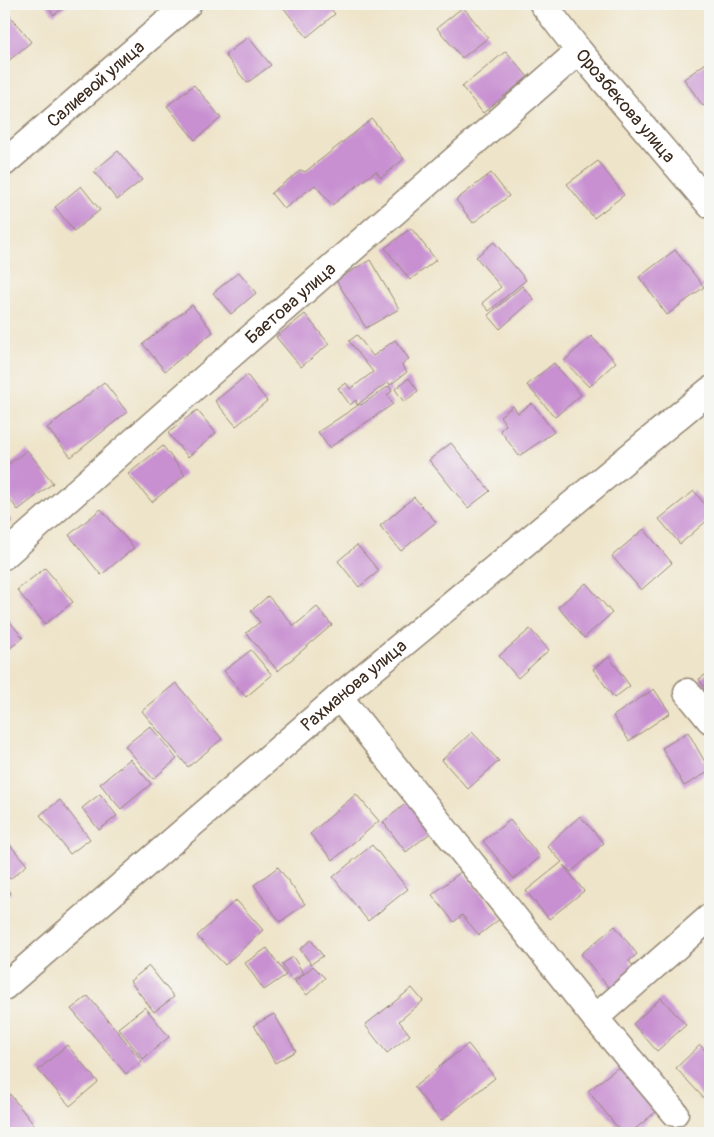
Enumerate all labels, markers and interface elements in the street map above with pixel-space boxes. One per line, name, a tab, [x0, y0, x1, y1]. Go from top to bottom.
street label: Салиевой улица	[42, 36, 149, 133]
street label: Орозбекова улица	[570, 44, 680, 168]
street label: Баетова улица	[241, 258, 341, 349]
street label: Рахманова улица	[296, 635, 412, 737]

